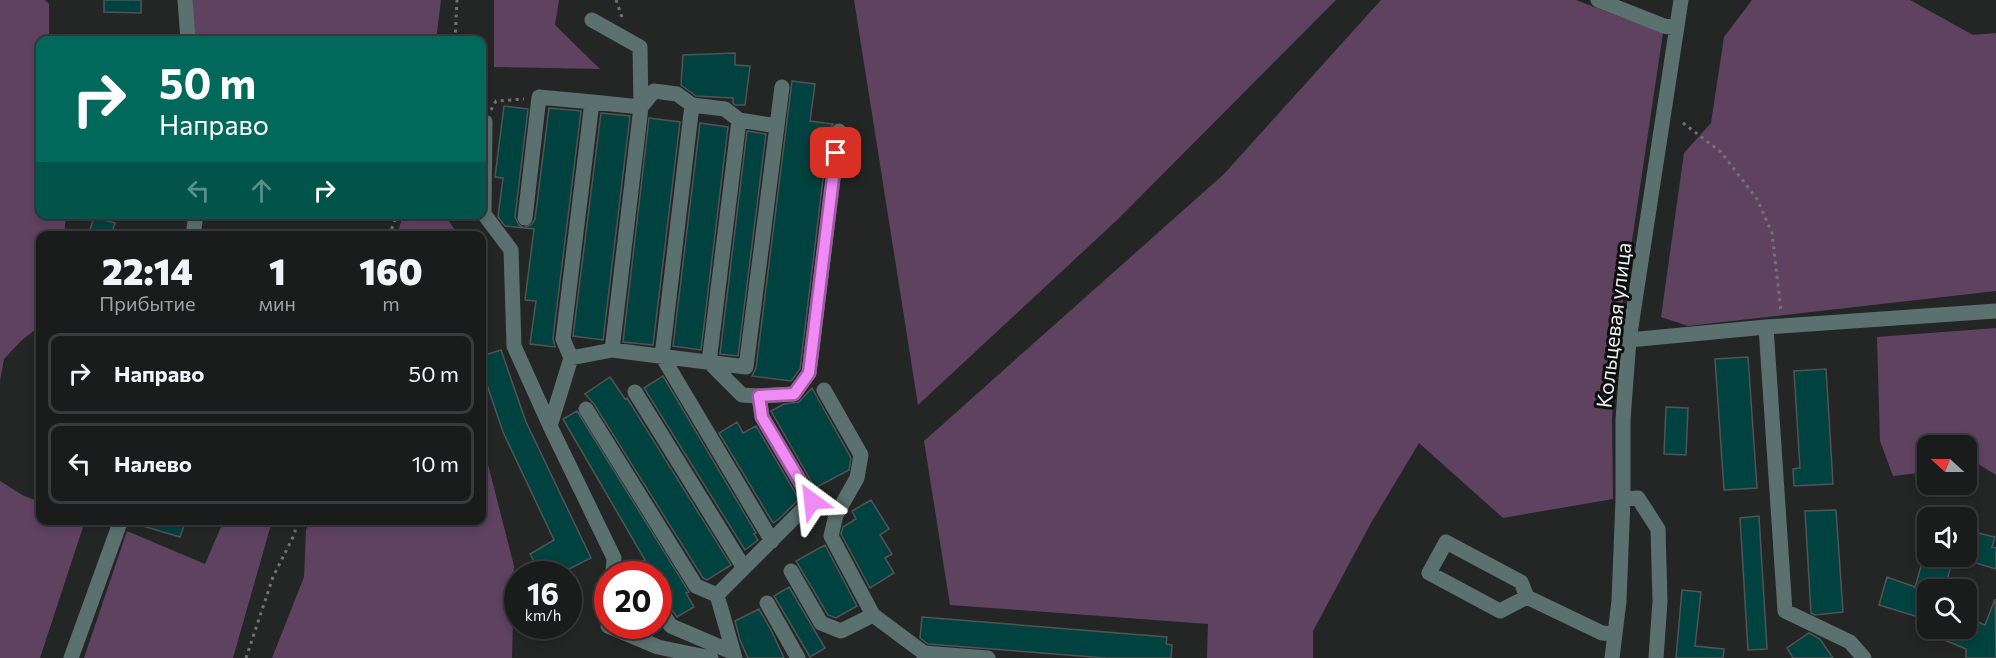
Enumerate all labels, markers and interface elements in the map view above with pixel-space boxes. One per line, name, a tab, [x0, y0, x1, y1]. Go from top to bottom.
text: 50 m	[159, 56, 256, 108]
icon: right	[60, 60, 138, 138]
text: Направо	[159, 108, 269, 141]
pin	[810, 127, 861, 178]
icon: arrive	[819, 136, 852, 169]
icon: left	[182, 174, 215, 207]
icon: ahead	[245, 174, 278, 207]
icon: right	[308, 174, 341, 207]
street label: Кольцевая улица	[1590, 241, 1636, 409]
text: 22:14	[102, 248, 193, 292]
text: 1	[269, 248, 286, 292]
text: 160	[359, 248, 423, 292]
text: Прибытие	[99, 291, 195, 315]
text: мин	[259, 291, 296, 315]
text: m	[382, 291, 400, 315]
icon: right	[63, 357, 96, 390]
text: Направо	[114, 360, 204, 387]
text: 50 m	[409, 360, 459, 387]
north arrow	[1917, 435, 1977, 495]
map controls	[1917, 435, 1977, 639]
icon: left	[63, 447, 96, 480]
text: Налево	[114, 450, 192, 477]
text: 10 m	[412, 450, 459, 477]
position arrow	[780, 469, 844, 533]
button: sound	[1917, 507, 1977, 567]
speed limit sign: 20	[594, 561, 672, 639]
text: 16	[527, 574, 559, 611]
button: search	[1917, 579, 1977, 639]
text: km/h	[525, 606, 561, 624]

